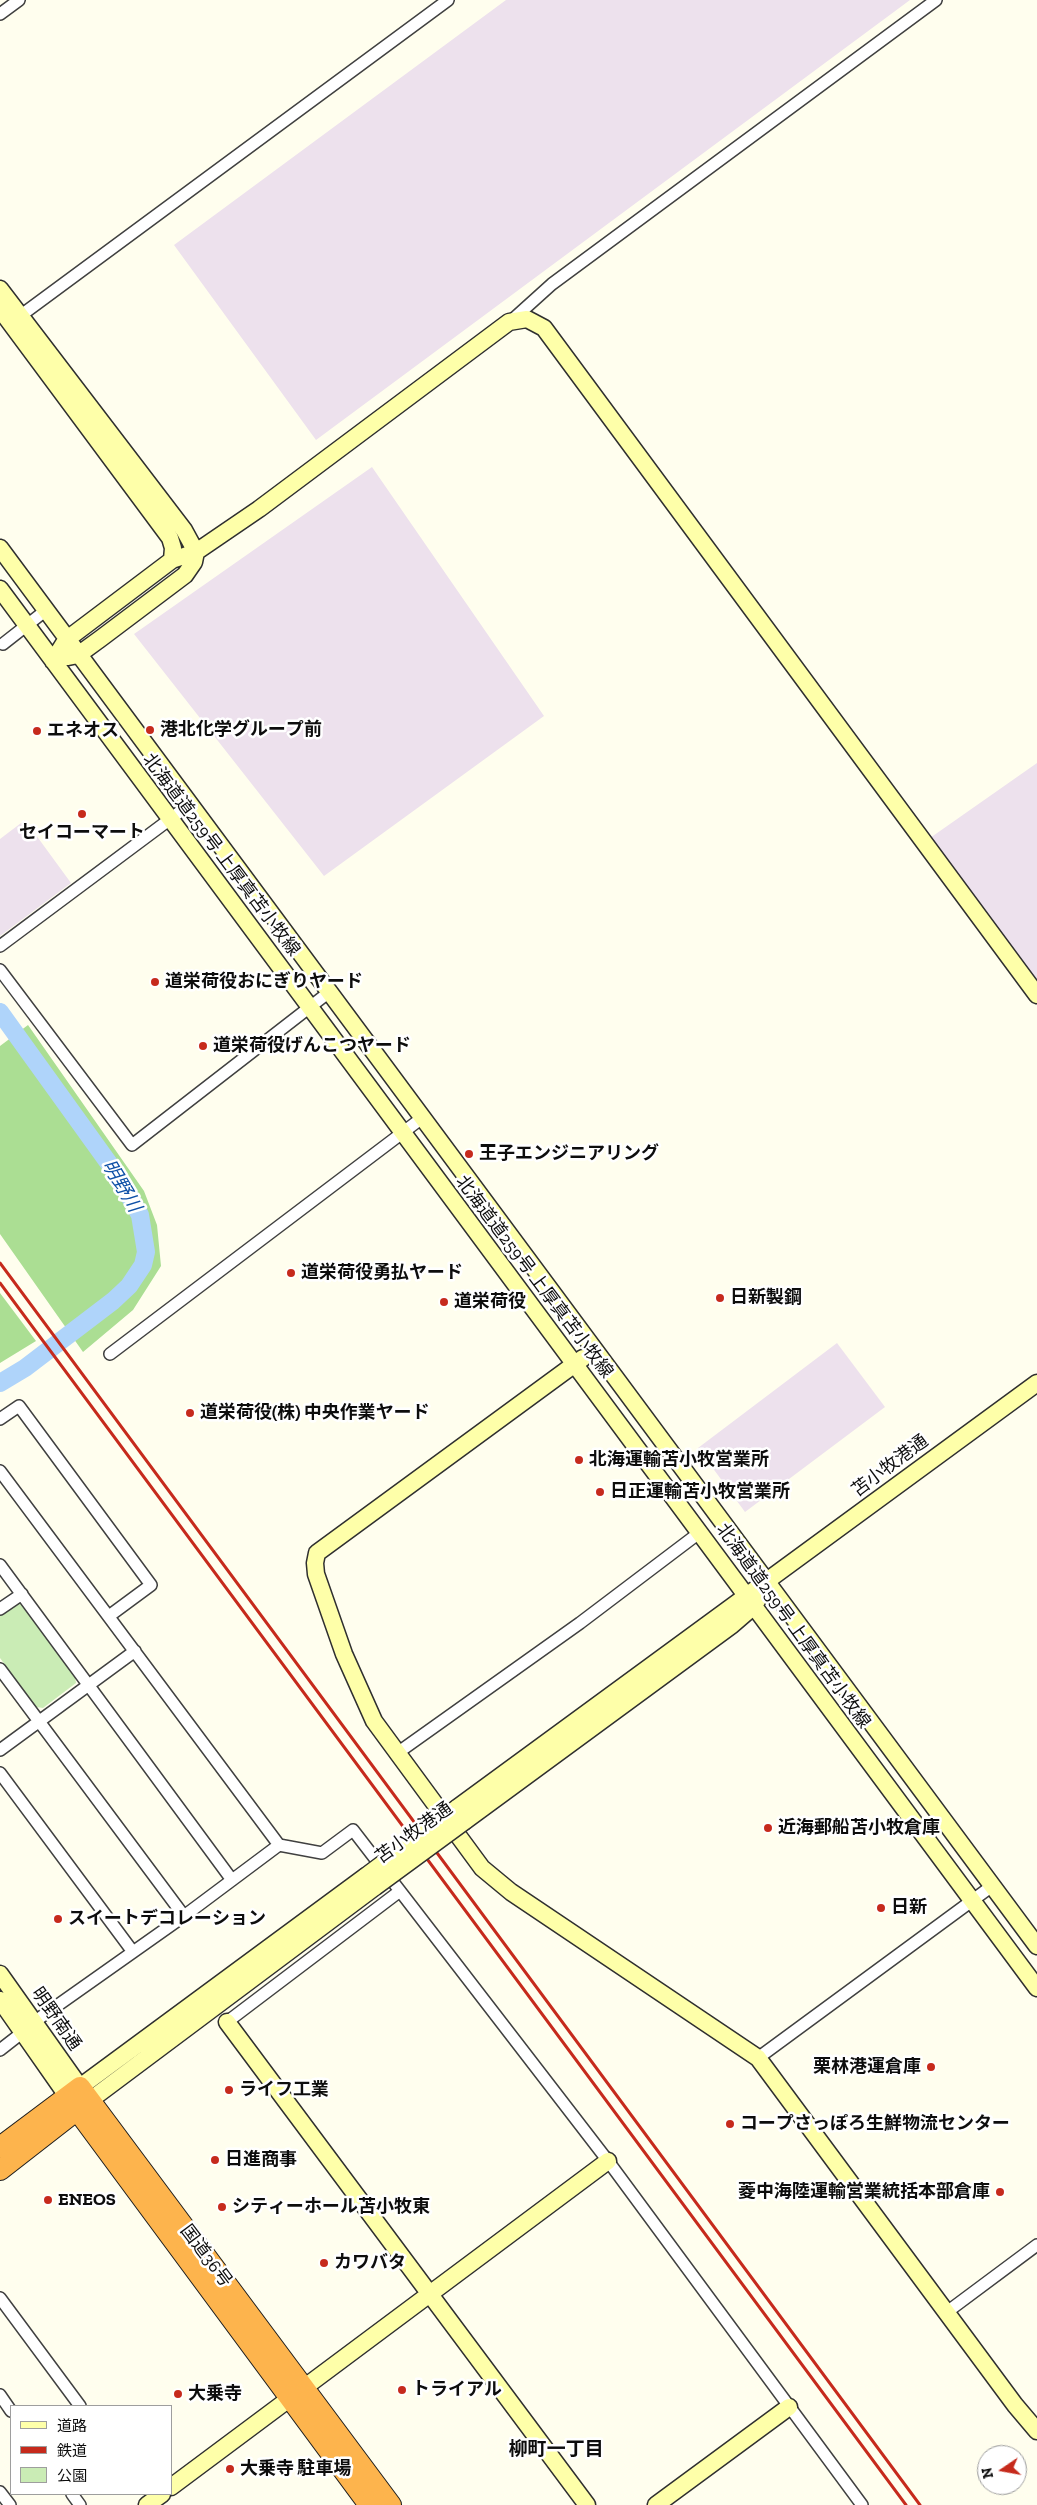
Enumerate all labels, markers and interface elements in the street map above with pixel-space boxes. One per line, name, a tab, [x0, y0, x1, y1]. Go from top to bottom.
place label: 港北化学グループ前	[160, 719, 322, 741]
place label: エネオス	[47, 720, 119, 742]
marker: 港北化学グループ前	[144, 724, 156, 736]
marker: エネオス	[31, 725, 43, 737]
street label: 北海道道259号 上厚真苫小牧線	[138, 749, 304, 961]
marker: セイコーマート	[76, 808, 88, 820]
place label: セイコーマート	[19, 822, 145, 844]
place label: 道栄荷役おにぎりヤード	[165, 971, 363, 993]
marker: 道栄荷役おにぎりヤード	[149, 976, 161, 988]
place label: 道栄荷役げんこつヤード	[213, 1035, 411, 1057]
marker: 道栄荷役げんこつヤード	[197, 1040, 209, 1052]
place label: 王子エンジニアリング	[479, 1143, 659, 1165]
marker: 王子エンジニアリング	[463, 1148, 475, 1160]
water label: 明野川	[97, 1156, 145, 1216]
street label: 北海道道259号 上厚真苫小牧線	[451, 1171, 617, 1383]
place label: 道栄荷役勇払ヤード	[301, 1262, 463, 1284]
marker: 道栄荷役勇払ヤード	[285, 1267, 297, 1279]
place label: 日新製鋼	[730, 1287, 802, 1309]
place label: 道栄荷役	[454, 1291, 526, 1313]
marker: 日新製鋼	[714, 1292, 726, 1304]
marker: 道栄荷役	[438, 1296, 450, 1308]
place label: 道栄荷役(株) 中央作業ヤード	[200, 1402, 430, 1424]
marker: 道栄荷役(株) 中央作業ヤード	[184, 1407, 196, 1419]
street label: 苫小牧港通	[848, 1430, 932, 1502]
place label: 北海運輸苫小牧営業所	[589, 1449, 769, 1471]
marker: 北海運輸苫小牧営業所	[573, 1454, 585, 1466]
place label: 日正運輸苫小牧営業所	[610, 1481, 790, 1503]
marker: 日正運輸苫小牧営業所	[594, 1486, 606, 1498]
street label: 北海道道259号 上厚真苫小牧線	[711, 1519, 875, 1733]
street label: 苫小牧港通	[371, 1798, 457, 1868]
place label: 近海郵船苫小牧倉庫	[778, 1817, 940, 1839]
marker: 近海郵船苫小牧倉庫	[762, 1822, 774, 1834]
place label: 日新	[891, 1897, 927, 1919]
marker: 日新	[875, 1902, 887, 1914]
place label: スイートデコレーション	[68, 1908, 266, 1930]
marker: スイートデコレーション	[52, 1913, 64, 1925]
street label: 明野南通	[27, 1983, 85, 2055]
place label: 栗林港運倉庫	[813, 2056, 921, 2078]
marker: 栗林港運倉庫	[925, 2061, 937, 2073]
place label: ライフ工業	[239, 2079, 329, 2101]
marker: ライフ工業	[223, 2084, 235, 2096]
place label: コープさっぽろ生鮮物流センター	[740, 2113, 1010, 2135]
marker: コープさっぽろ生鮮物流センター	[724, 2118, 736, 2130]
place label: 日進商事	[225, 2149, 297, 2171]
marker: 日進商事	[209, 2154, 221, 2166]
place label: 菱中海陸運輸営業統括本部倉庫	[738, 2181, 990, 2203]
marker: 菱中海陸運輸営業統括本部倉庫	[994, 2186, 1006, 2198]
place label: ENEOS	[58, 2189, 116, 2211]
marker: ENEOS	[42, 2194, 54, 2206]
place label: シティーホール苫小牧東	[232, 2196, 430, 2218]
marker: シティーホール苫小牧東	[216, 2201, 228, 2213]
street label: 国道36号	[176, 2221, 236, 2291]
place label: カワバタ	[334, 2252, 406, 2274]
marker: カワバタ	[318, 2257, 330, 2269]
place label: トライアル	[412, 2379, 502, 2401]
place label: 大乗寺	[188, 2383, 242, 2405]
marker: トライアル	[396, 2384, 408, 2396]
marker: 大乗寺	[172, 2388, 184, 2400]
legend	[10, 2405, 172, 2495]
text: 道路	[57, 2417, 87, 2435]
district label: 柳町一丁目	[509, 2439, 603, 2461]
text: 鉄道	[57, 2442, 87, 2460]
north arrow	[977, 2445, 1027, 2495]
place label: 大乗寺 駐車場	[240, 2458, 351, 2480]
marker: 大乗寺 駐車場	[224, 2463, 236, 2475]
text: N	[978, 2466, 997, 2480]
text: 公園	[57, 2467, 87, 2485]

